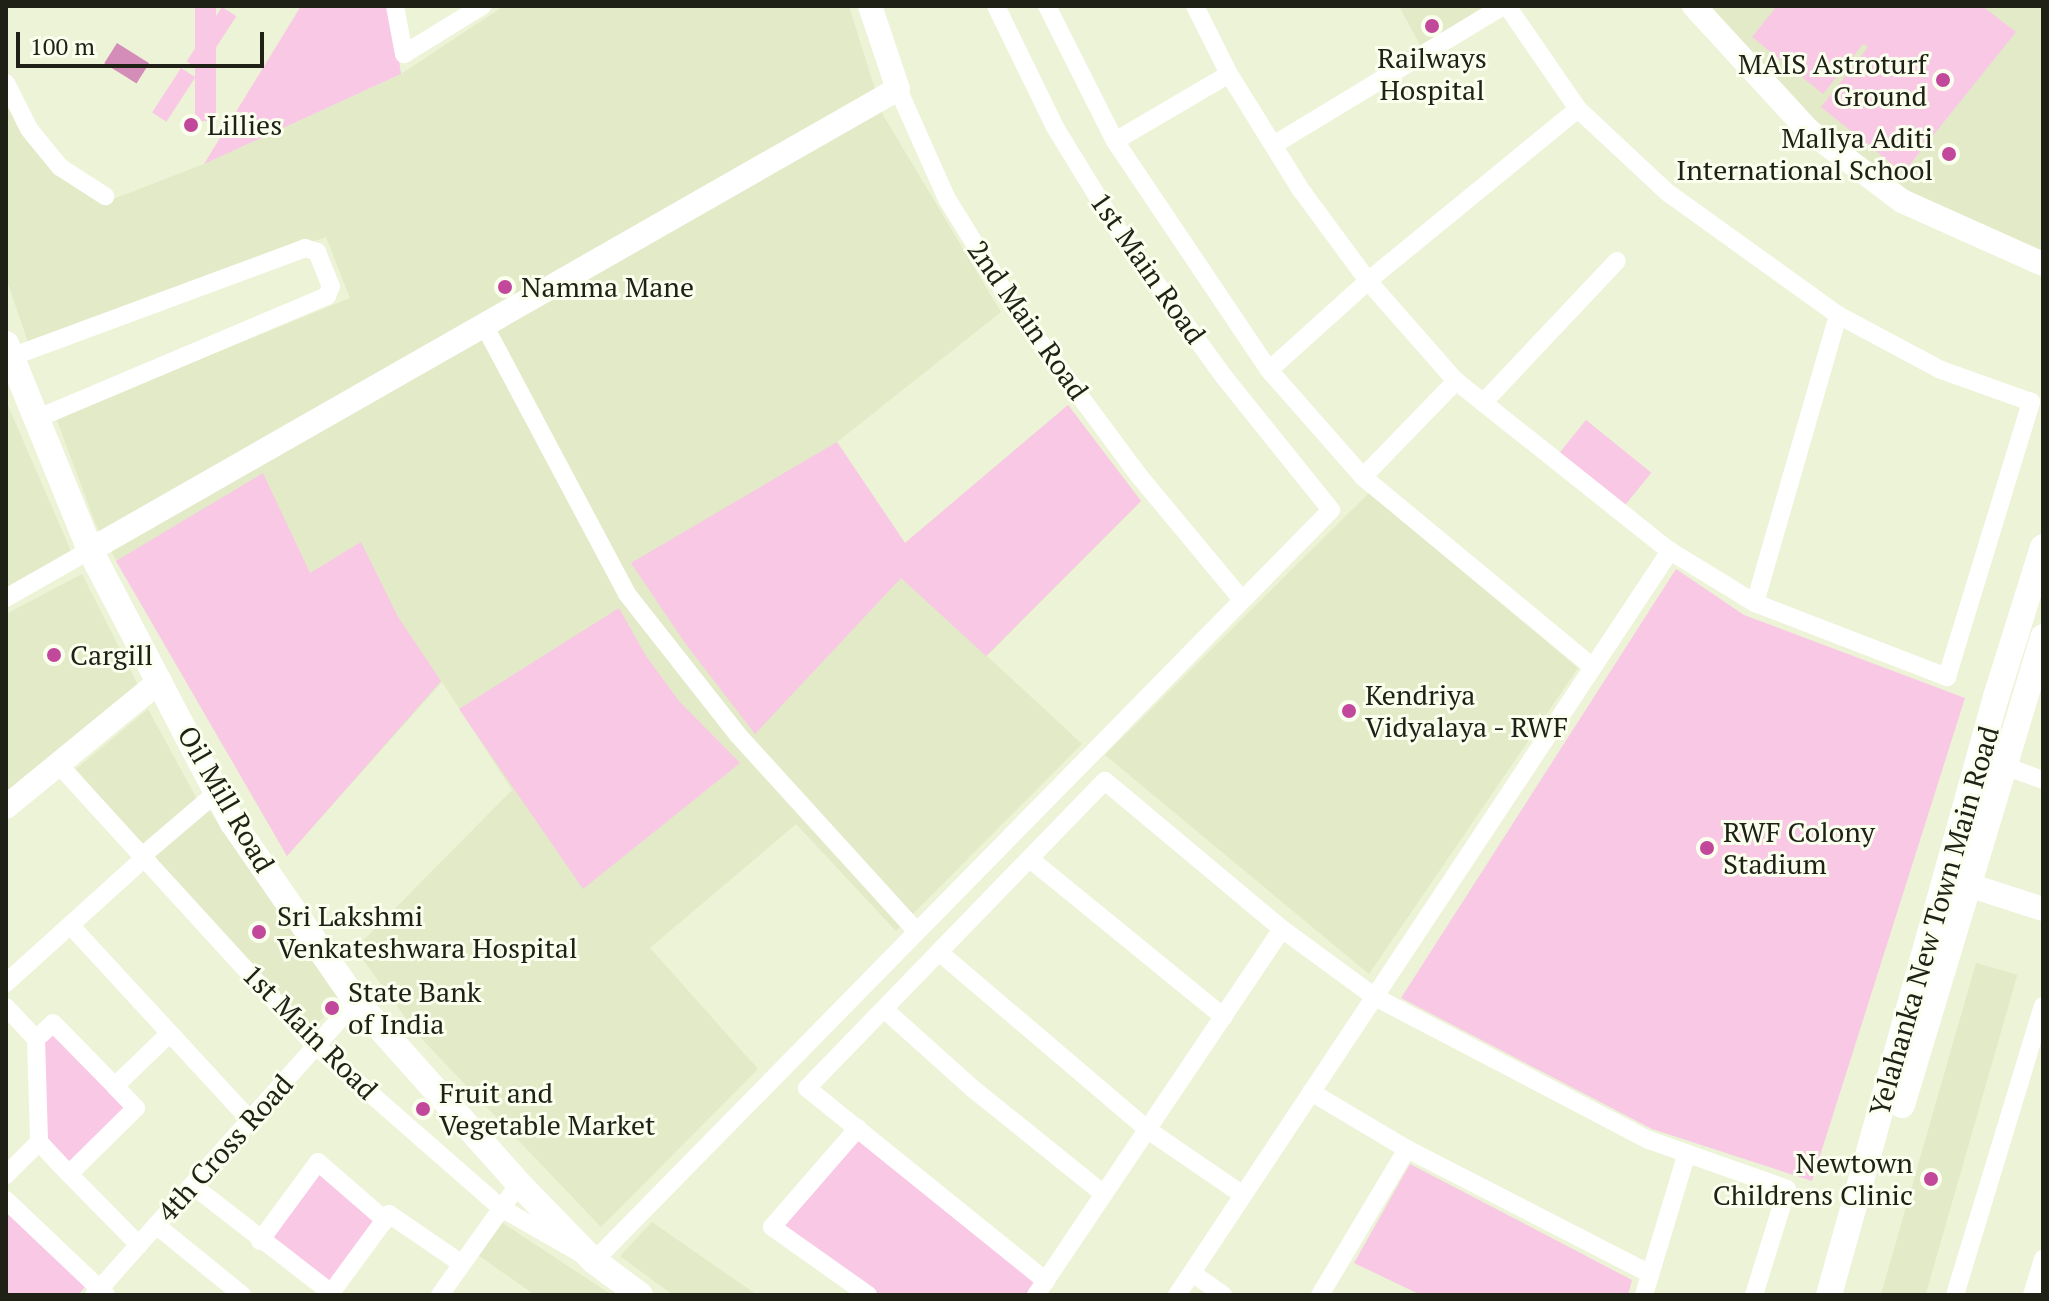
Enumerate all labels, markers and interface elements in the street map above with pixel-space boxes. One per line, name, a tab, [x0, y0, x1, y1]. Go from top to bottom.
marker: Railways Hospital	[1421, 15, 1443, 37]
scale bar	[20, 16, 268, 66]
text: 100 m	[30, 30, 95, 62]
place label: Railways Hospital	[1377, 41, 1487, 107]
place label: MAIS Astroturf Ground	[1738, 47, 1927, 113]
marker: MAIS Astroturf Ground	[1934, 71, 1952, 89]
place label: Lillies	[207, 108, 282, 142]
marker: Lillies	[182, 116, 200, 134]
place label: Mallya Aditi International School	[1676, 121, 1933, 187]
marker: Mallya Aditi International School	[1940, 145, 1958, 163]
street label: 1st Main Road	[1083, 186, 1213, 350]
street label: 2nd Main Road	[961, 234, 1095, 406]
place label: Namma Mane	[521, 270, 694, 304]
marker: Namma Mane	[496, 278, 514, 296]
place label: Cargill	[70, 638, 153, 672]
marker: Cargill	[45, 646, 63, 664]
place label: Kendriya Vidyalaya - RWF	[1365, 678, 1570, 744]
marker: Kendriya Vidyalaya - RWF	[1340, 702, 1358, 720]
street label: Oil Mill Road	[171, 720, 281, 878]
street label: Yelahanka New Town Main Road	[1862, 722, 2006, 1120]
place label: RWF Colony Stadium	[1723, 815, 1875, 881]
marker: RWF Colony Stadium	[1698, 839, 1716, 857]
place label: Sri Lakshmi Venkateshwara Hospital	[277, 899, 577, 965]
marker: Sri Lakshmi Venkateshwara Hospital	[248, 921, 270, 943]
street label: 1st Main Road	[236, 958, 384, 1106]
place label: State Bank of India	[348, 975, 481, 1041]
marker: State Bank of India	[323, 999, 341, 1017]
street label: 4th Cross Road	[150, 1068, 300, 1228]
place label: Fruit and Vegetable Market	[439, 1076, 655, 1142]
marker: Fruit and Vegetable Market	[414, 1100, 432, 1118]
place label: Newtown Childrens Clinic	[1713, 1146, 1913, 1212]
marker: Newtown Childrens Clinic	[1920, 1168, 1942, 1190]

